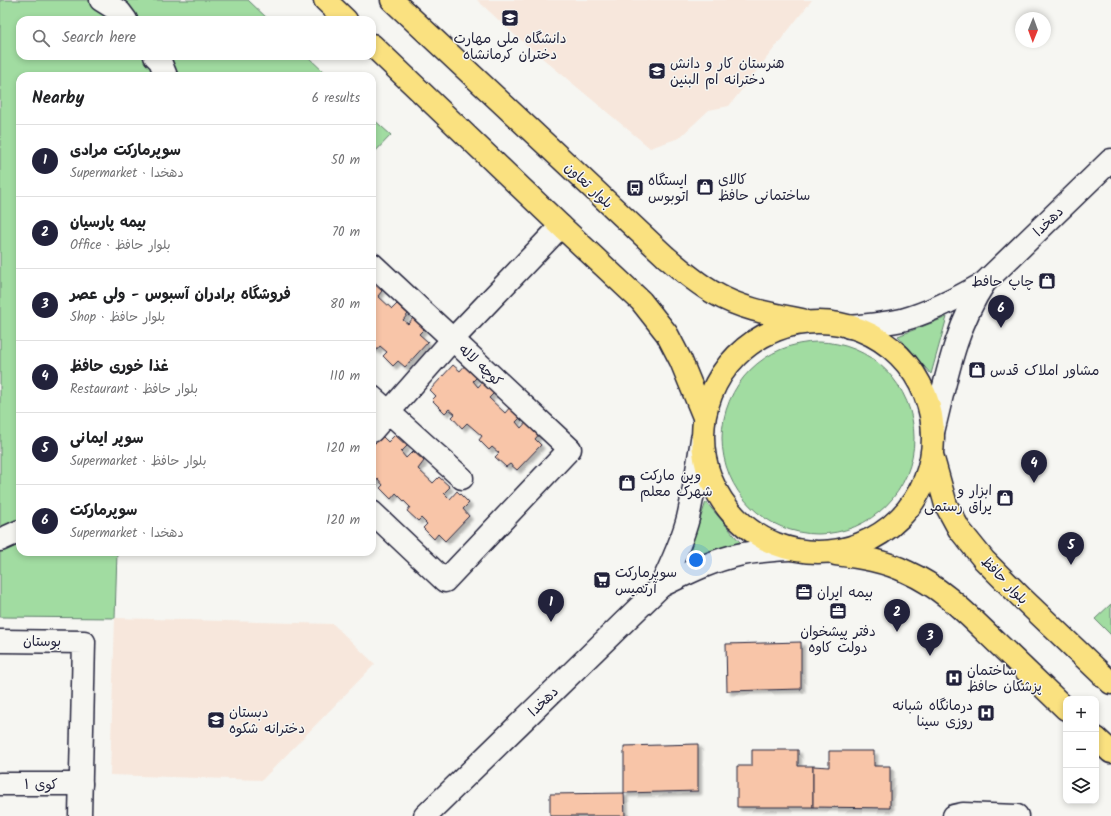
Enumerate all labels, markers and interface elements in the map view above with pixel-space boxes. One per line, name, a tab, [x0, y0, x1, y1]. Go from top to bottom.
school or university icon: دانشگاه ملی مهارت دختران کرمانشاه	[500, 8, 520, 28]
north arrow	[1015, 12, 1051, 48]
search box	[16, 16, 376, 60]
text: Search here	[62, 26, 136, 50]
icon: search	[30, 27, 52, 49]
place label: دانشگاه ملی مهارت دختران کرمانشاه	[453, 28, 567, 66]
place label: هنرستان کار و دانش دخترانه ام البنین	[670, 53, 784, 91]
school or university icon: هنرستان کار و دانش دخترانه ام البنین	[647, 61, 667, 81]
text: Nearby	[32, 85, 84, 112]
text: 6 results	[312, 88, 360, 109]
text: سوپرمارکت مرادی	[70, 139, 181, 163]
text: 1	[43, 150, 47, 171]
text: 50 m	[331, 150, 360, 171]
street label: بلوار تعاون	[559, 157, 618, 214]
text: Supermarket · دهخدا	[70, 163, 184, 184]
place label: کالای ساختمانی حافظ	[718, 169, 810, 207]
place label: ایستگاه اتوبوس	[648, 170, 689, 208]
shop icon: کالای ساختمانی حافظ	[695, 177, 715, 197]
bus stop icon: ایستگاه اتوبوس	[625, 178, 645, 198]
street label: دهخدا	[1028, 201, 1069, 242]
text: بیمه پارسیان	[70, 211, 146, 235]
text: 2	[41, 222, 49, 243]
text: 70 m	[332, 222, 360, 243]
text: Office · بلوار حافظ	[70, 235, 171, 256]
place label: چاپ حافط	[972, 271, 1034, 293]
shop icon: چاپ حافط	[1037, 271, 1057, 291]
text: فروشگاه برادران آسبوس - ولی عصر	[70, 283, 291, 307]
text: 3	[41, 294, 49, 315]
text: 80 m	[330, 294, 360, 315]
pin: 6	[988, 295, 1014, 328]
text: Shop · بلوار حافظ	[70, 307, 165, 328]
street label: کوچه لاله	[453, 339, 507, 392]
text: غذا خوری حافظ	[70, 355, 168, 379]
shop icon: مشاور املاک قدس	[967, 360, 987, 380]
place label: مشاور املاک قدس	[990, 360, 1099, 382]
text: 4	[41, 366, 49, 387]
text: 110 m	[330, 366, 360, 387]
text: Restaurant · بلوار حافظ	[70, 379, 198, 400]
text: سوپر ایمانی	[70, 427, 144, 451]
text: 5	[42, 438, 48, 459]
text: 120 m	[326, 438, 360, 459]
pin: 4	[1021, 450, 1047, 483]
text: Supermarket · بلوار حافظ	[70, 451, 206, 472]
place label: وین مارکت شهرک معلم	[640, 465, 712, 503]
shop icon: وین مارکت شهرک معلم	[617, 473, 637, 493]
place label: ابزار و یراق رستمی	[924, 480, 992, 518]
shop icon: ابزار و یراق رستمی	[995, 488, 1015, 508]
text: سوپرمارکت	[70, 499, 137, 523]
text: 6	[41, 510, 49, 531]
text: 120 m	[326, 510, 360, 531]
text: Supermarket · دهخدا	[70, 523, 184, 544]
pin: 5	[1058, 532, 1084, 565]
your location	[686, 550, 706, 570]
street label: بلوار حافظ	[976, 551, 1033, 610]
place label: سوپرمارکت آرتمیس	[615, 562, 677, 600]
supermarket icon: سوپرمارکت آرتمیس	[592, 570, 612, 590]
office icon: بیمه ایران	[794, 582, 814, 602]
place label: بیمه ایران	[817, 582, 873, 604]
pin: 1	[538, 589, 564, 622]
pin: 2	[884, 599, 910, 632]
office icon: دفتر پیشخوان دولت کاوه	[828, 601, 848, 621]
place label: دفتر پیشخوان دولت کاوه	[800, 621, 876, 659]
pin: 3	[917, 623, 943, 656]
street label: بوستان	[23, 631, 61, 653]
place label: ساختمان پزشکان حافظ	[967, 660, 1042, 698]
hospital icon: ساختمان پزشکان حافظ	[944, 668, 964, 688]
street label: دهخدا	[523, 681, 564, 722]
place label: درمانگاه شبانه روزی سینا	[892, 695, 973, 733]
map controls	[1063, 696, 1099, 804]
button: +	[1063, 696, 1099, 732]
place label: دبستان دخترانه شکوه	[229, 702, 305, 740]
hospital icon: درمانگاه شبانه روزی سینا	[976, 703, 996, 723]
school or university icon: دبستان دخترانه شکوه	[206, 710, 226, 730]
button: −	[1063, 732, 1099, 768]
button: layers	[1063, 768, 1099, 804]
street label: کوی ۱	[24, 774, 58, 796]

